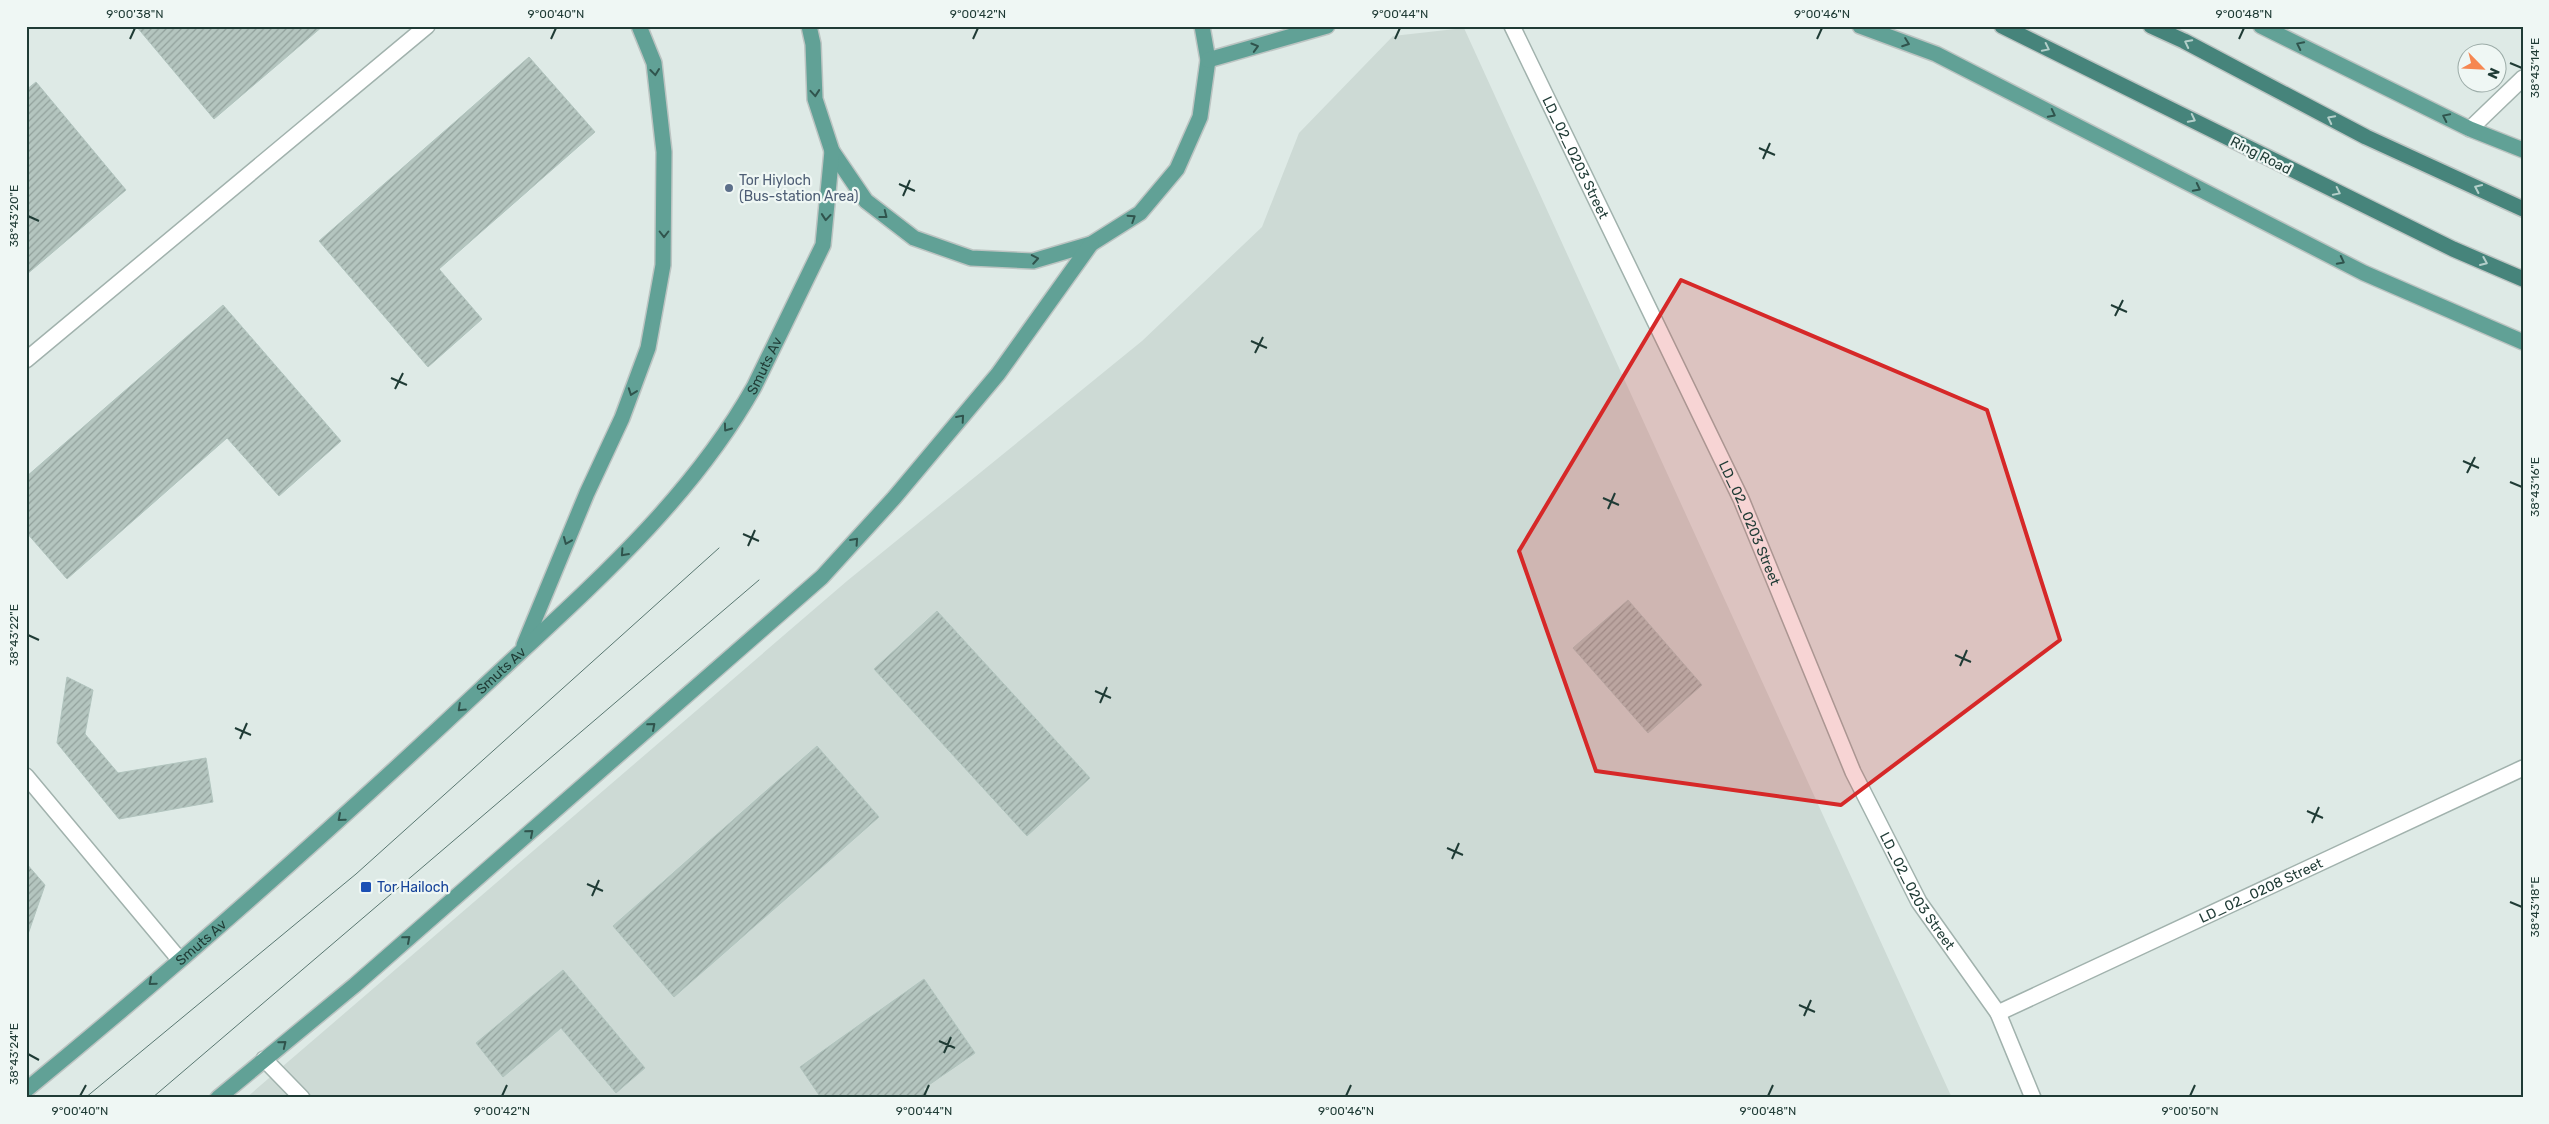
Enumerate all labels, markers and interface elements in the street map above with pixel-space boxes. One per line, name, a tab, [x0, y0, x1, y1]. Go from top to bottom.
text: 9°00'38"N	[106, 7, 164, 21]
text: 9°00'40"N	[528, 7, 584, 21]
text: 9°00'42"N	[950, 7, 1006, 21]
text: 9°00'44"N	[1372, 7, 1428, 21]
text: 9°00'46"N	[1794, 7, 1850, 21]
text: 9°00'48"N	[2216, 7, 2272, 21]
one-way arrow	[1901, 37, 1910, 47]
text: 38°43'14"E	[2528, 38, 2542, 98]
one-way arrow	[2184, 39, 2193, 49]
one-way arrow	[2296, 41, 2305, 51]
one-way arrow	[1250, 42, 1258, 52]
one-way arrow	[2041, 42, 2050, 52]
north arrow	[2456, 42, 2506, 92]
text: N	[2484, 65, 2503, 81]
one-way arrow	[649, 68, 660, 76]
one-way arrow	[810, 89, 821, 97]
street label: LD_02_0203 Street	[1538, 94, 1612, 222]
one-way arrow	[2047, 108, 2056, 118]
one-way arrow	[2187, 113, 2196, 123]
one-way arrow	[2442, 113, 2451, 123]
one-way arrow	[2328, 115, 2337, 125]
street label: Ring Road	[2228, 133, 2294, 178]
place label: Tor Hiyloch (Bus-station Area)	[739, 172, 858, 205]
marker: Tor Hiyloch (Bus-station Area)	[723, 182, 735, 194]
one-way arrow	[2191, 182, 2200, 192]
one-way arrow	[2474, 184, 2483, 195]
text: 38°43'20"E	[7, 185, 21, 247]
one-way arrow	[2332, 186, 2341, 197]
one-way arrow	[878, 209, 888, 218]
one-way arrow	[821, 213, 832, 221]
one-way arrow	[1126, 215, 1136, 224]
one-way arrow	[659, 230, 669, 238]
one-way arrow	[1032, 254, 1040, 265]
one-way arrow	[2336, 255, 2345, 265]
one-way arrow	[2479, 256, 2488, 267]
street label: Smuts Av	[743, 334, 786, 398]
one-way arrow	[628, 388, 638, 396]
one-way arrow	[955, 414, 964, 423]
one-way arrow	[724, 422, 733, 432]
text: 38°43'16"E	[2528, 457, 2542, 517]
street label: LD_02_0203 Street	[1715, 458, 1784, 588]
one-way arrow	[563, 536, 574, 545]
one-way arrow	[849, 537, 858, 546]
one-way arrow	[621, 548, 630, 557]
text: 38°43'22"E	[7, 604, 21, 666]
street label: Smuts Av	[473, 643, 530, 698]
one-way arrow	[457, 702, 466, 711]
one-way arrow	[646, 723, 655, 732]
one-way arrow	[338, 812, 347, 821]
one-way arrow	[524, 829, 533, 838]
street label: LD_02_0203 Street	[1876, 829, 1959, 954]
street label: LD_02_0208 Street	[2196, 854, 2326, 927]
text: 38°43'18"E	[2528, 877, 2542, 937]
place label: Tor Hailoch	[377, 879, 449, 896]
marker: Tor Hailoch	[359, 880, 373, 894]
street label: Smuts Av	[172, 916, 230, 969]
one-way arrow	[401, 937, 410, 945]
one-way arrow	[149, 976, 158, 985]
text: 38°43'24"E	[7, 1023, 21, 1085]
one-way arrow	[277, 1041, 286, 1050]
text: 9°00'40"N	[52, 1104, 108, 1118]
text: 9°00'42"N	[474, 1104, 530, 1118]
text: 9°00'44"N	[896, 1104, 952, 1118]
text: 9°00'46"N	[1318, 1104, 1374, 1118]
text: 9°00'48"N	[1740, 1104, 1796, 1118]
text: 9°00'50"N	[2161, 1104, 2219, 1118]

